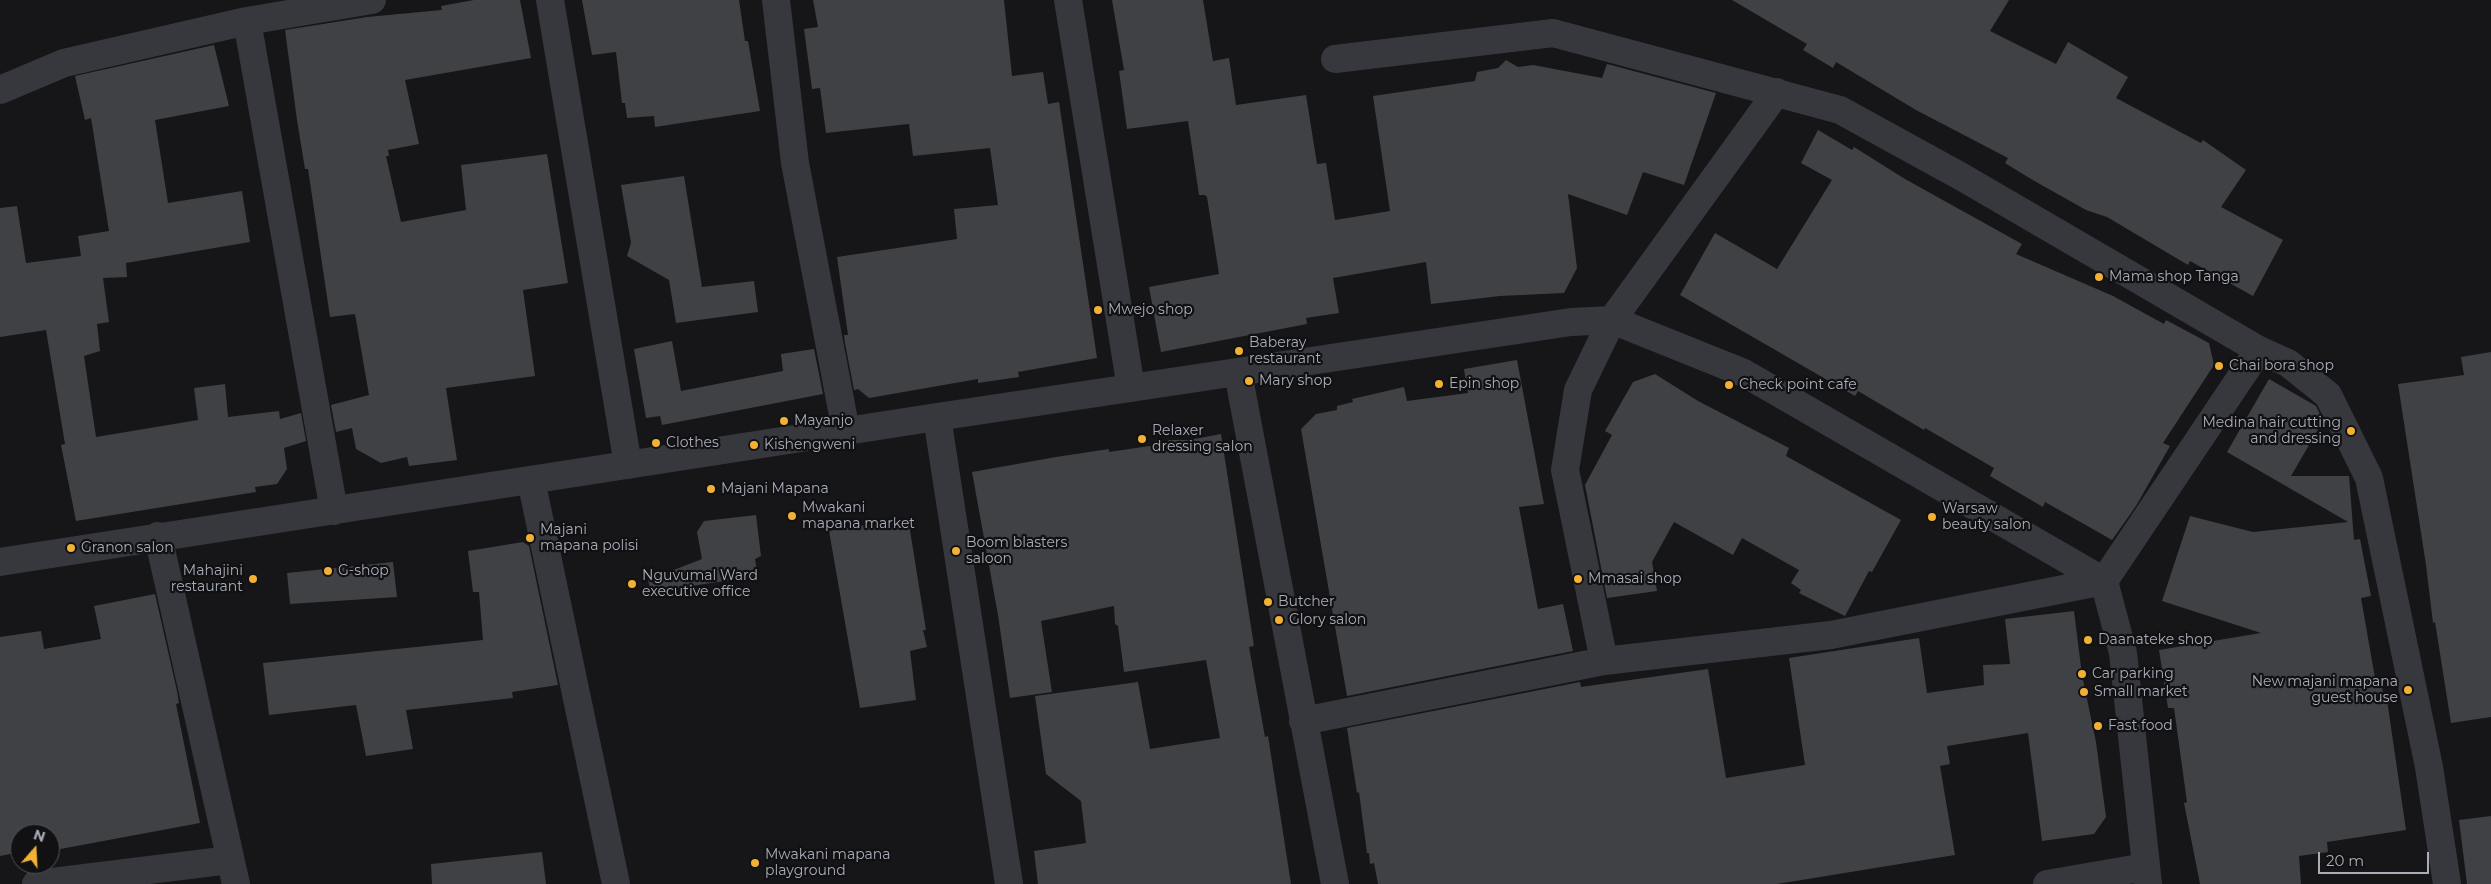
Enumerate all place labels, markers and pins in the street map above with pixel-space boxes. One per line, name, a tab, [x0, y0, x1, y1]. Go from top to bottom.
place label: Mama shop Tanga	[2109, 269, 2239, 285]
marker: Mama shop Tanga	[2093, 271, 2105, 283]
place label: Mwejo shop	[1108, 302, 1193, 318]
marker: Mwejo shop	[1092, 304, 1104, 316]
place label: Baberay restaurant	[1249, 335, 1321, 368]
marker: Baberay restaurant	[1233, 345, 1245, 357]
place label: Chai bora shop	[2229, 358, 2334, 374]
marker: Chai bora shop	[2213, 360, 2225, 372]
place label: Mary shop	[1259, 373, 1332, 389]
marker: Mary shop	[1243, 375, 1255, 387]
place label: Epin shop	[1449, 376, 1519, 392]
place label: Check point cafe	[1739, 377, 1857, 393]
marker: Epin shop	[1433, 378, 1445, 390]
marker: Check point cafe	[1723, 379, 1735, 391]
place label: Mayanjo	[794, 413, 853, 429]
marker: Mayanjo	[778, 415, 790, 427]
place label: Medina hair cutting and dressing	[2202, 415, 2341, 448]
place label: Relaxer dressing salon	[1152, 423, 1253, 456]
marker: Medina hair cutting and dressing	[2345, 425, 2357, 437]
marker: Relaxer dressing salon	[1136, 433, 1148, 445]
place label: Clothes	[666, 435, 719, 451]
marker: Clothes	[650, 437, 662, 449]
place label: Kishengweni	[764, 437, 855, 453]
marker: Kishengweni	[748, 439, 760, 451]
place label: Majani Mapana	[721, 481, 829, 497]
marker: Majani Mapana	[705, 483, 717, 495]
place label: Mwakani mapana market	[802, 500, 915, 532]
place label: Warsaw beauty salon	[1942, 501, 2031, 534]
marker: Mwakani mapana market	[786, 510, 798, 522]
marker: Warsaw beauty salon	[1926, 511, 1938, 523]
place label: Majani mapana polisi	[540, 522, 639, 554]
marker: Majani mapana polisi	[524, 532, 536, 544]
place label: Boom blasters saloon	[966, 535, 1067, 568]
place label: Granon salon	[81, 540, 174, 556]
marker: Granon salon	[65, 542, 77, 554]
marker: Boom blasters saloon	[950, 545, 962, 557]
place label: Mahajini restaurant	[171, 563, 243, 596]
place label: G-shop	[338, 563, 389, 579]
marker: G-shop	[322, 565, 334, 577]
place label: Nguvumal Ward executive office	[642, 568, 758, 600]
place label: Mmasai shop	[1588, 571, 1682, 587]
marker: Mahajini restaurant	[247, 573, 259, 585]
marker: Mmasai shop	[1572, 573, 1584, 585]
marker: Nguvumal Ward executive office	[626, 578, 638, 590]
place label: Butcher	[1278, 594, 1335, 610]
marker: Butcher	[1262, 596, 1274, 608]
place label: Glory salon	[1289, 612, 1366, 628]
marker: Glory salon	[1273, 614, 1285, 626]
place label: Daanateke shop	[2098, 632, 2212, 648]
marker: Daanateke shop	[2082, 634, 2094, 646]
place label: Car parking	[2092, 666, 2174, 682]
marker: Car parking	[2076, 668, 2088, 680]
place label: New majani mapana guest house	[2252, 674, 2398, 706]
place label: Small market	[2094, 684, 2188, 700]
marker: New majani mapana guest house	[2402, 684, 2414, 696]
marker: Small market	[2078, 686, 2090, 698]
place label: Fast food	[2108, 718, 2173, 734]
marker: Fast food	[2092, 720, 2104, 732]
place label: Mwakani mapana playground	[765, 847, 891, 880]
marker: Mwakani mapana playground	[749, 857, 761, 869]

